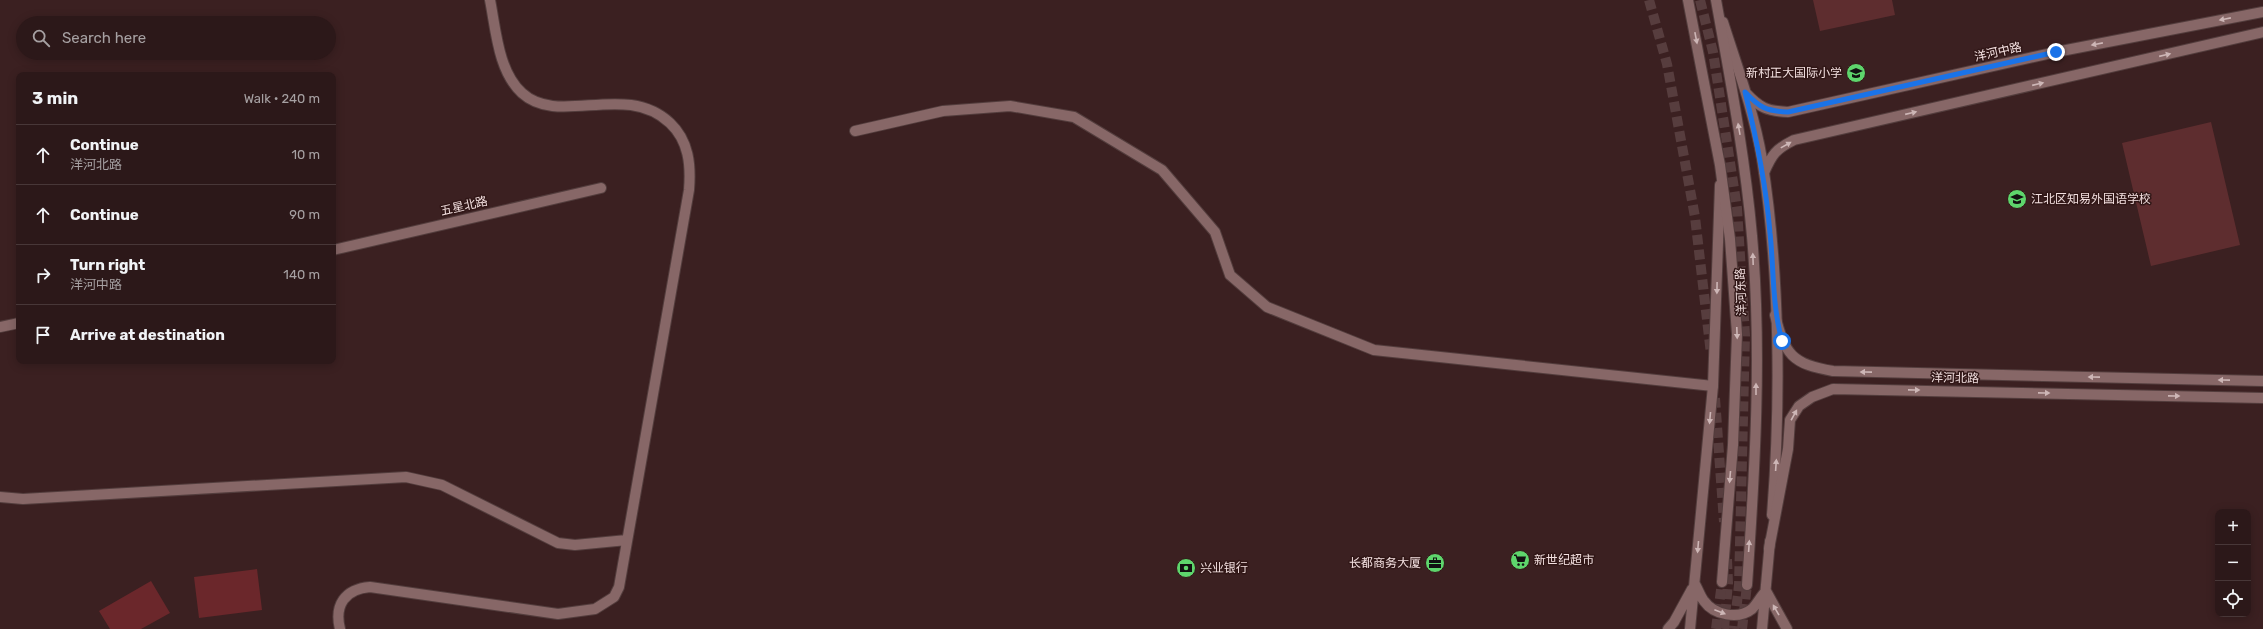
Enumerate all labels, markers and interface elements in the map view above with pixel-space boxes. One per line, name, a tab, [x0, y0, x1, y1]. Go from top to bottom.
search box	[16, 16, 336, 60]
one-way arrow	[2219, 17, 2231, 23]
icon: search	[30, 27, 52, 49]
text: Search here	[62, 29, 146, 47]
one-way arrow	[1693, 32, 1699, 44]
street label: 洋河中路	[1973, 40, 2023, 64]
one-way arrow	[2091, 42, 2103, 48]
route end	[2047, 43, 2065, 61]
one-way arrow	[2158, 51, 2171, 57]
school or university icon: 新村正大国际小学	[1845, 62, 1867, 84]
place label: 新村正大国际小学	[1746, 66, 1842, 80]
one-way arrow	[2032, 81, 2044, 87]
text: 3 min	[32, 88, 78, 108]
text: Walk · 240 m	[244, 91, 320, 106]
one-way arrow	[1905, 110, 1917, 116]
one-way arrow	[1736, 123, 1742, 136]
text: Continue	[70, 136, 139, 154]
one-way arrow	[1780, 141, 1791, 148]
icon: ahead	[32, 144, 54, 166]
text: 10 m	[291, 147, 320, 162]
text: 洋河北路	[70, 157, 122, 172]
school or university icon: 江北区知易外国语学校	[2006, 188, 2028, 210]
place label: 江北区知易外国语学校	[2031, 192, 2151, 206]
street label: 五星北路	[439, 194, 489, 218]
icon: ahead	[32, 204, 54, 226]
text: Continue	[70, 206, 139, 224]
text: 90 m	[289, 207, 320, 222]
one-way arrow	[1750, 252, 1756, 265]
text: Turn right	[70, 256, 145, 274]
icon: right	[32, 264, 54, 286]
text: 140 m	[283, 267, 320, 282]
street label: 洋河东路	[1733, 268, 1749, 316]
text: 洋河中路	[70, 277, 122, 292]
one-way arrow	[1714, 282, 1720, 295]
icon: arrive	[32, 324, 54, 346]
text: Arrive at destination	[70, 326, 225, 344]
one-way arrow	[1734, 327, 1740, 340]
route start	[1773, 332, 1791, 350]
one-way arrow	[1859, 369, 1872, 375]
street label: 洋河北路	[1931, 371, 1979, 385]
one-way arrow	[2087, 374, 2100, 380]
one-way arrow	[2217, 377, 2230, 383]
one-way arrow	[1753, 382, 1759, 395]
one-way arrow	[1908, 387, 1920, 394]
one-way arrow	[2038, 390, 2051, 396]
one-way arrow	[2168, 393, 2181, 399]
one-way arrow	[1790, 409, 1797, 421]
one-way arrow	[1706, 412, 1713, 424]
one-way arrow	[1772, 459, 1779, 471]
one-way arrow	[1727, 471, 1734, 483]
map controls	[2215, 509, 2251, 617]
button: +	[2215, 509, 2251, 545]
one-way arrow	[1746, 540, 1753, 552]
one-way arrow	[1695, 541, 1702, 553]
button: −	[2215, 545, 2251, 581]
supermarket icon: 新世纪超市	[1509, 549, 1531, 571]
office icon: 长都商务大厦	[1424, 552, 1446, 574]
place label: 新世纪超市	[1534, 553, 1594, 567]
place label: 长都商务大厦	[1349, 556, 1421, 570]
bank icon: 兴业银行	[1175, 557, 1197, 579]
place label: 兴业银行	[1200, 561, 1248, 575]
button: locate	[2215, 581, 2251, 617]
one-way arrow	[1773, 604, 1780, 616]
one-way arrow	[1715, 610, 1727, 616]

